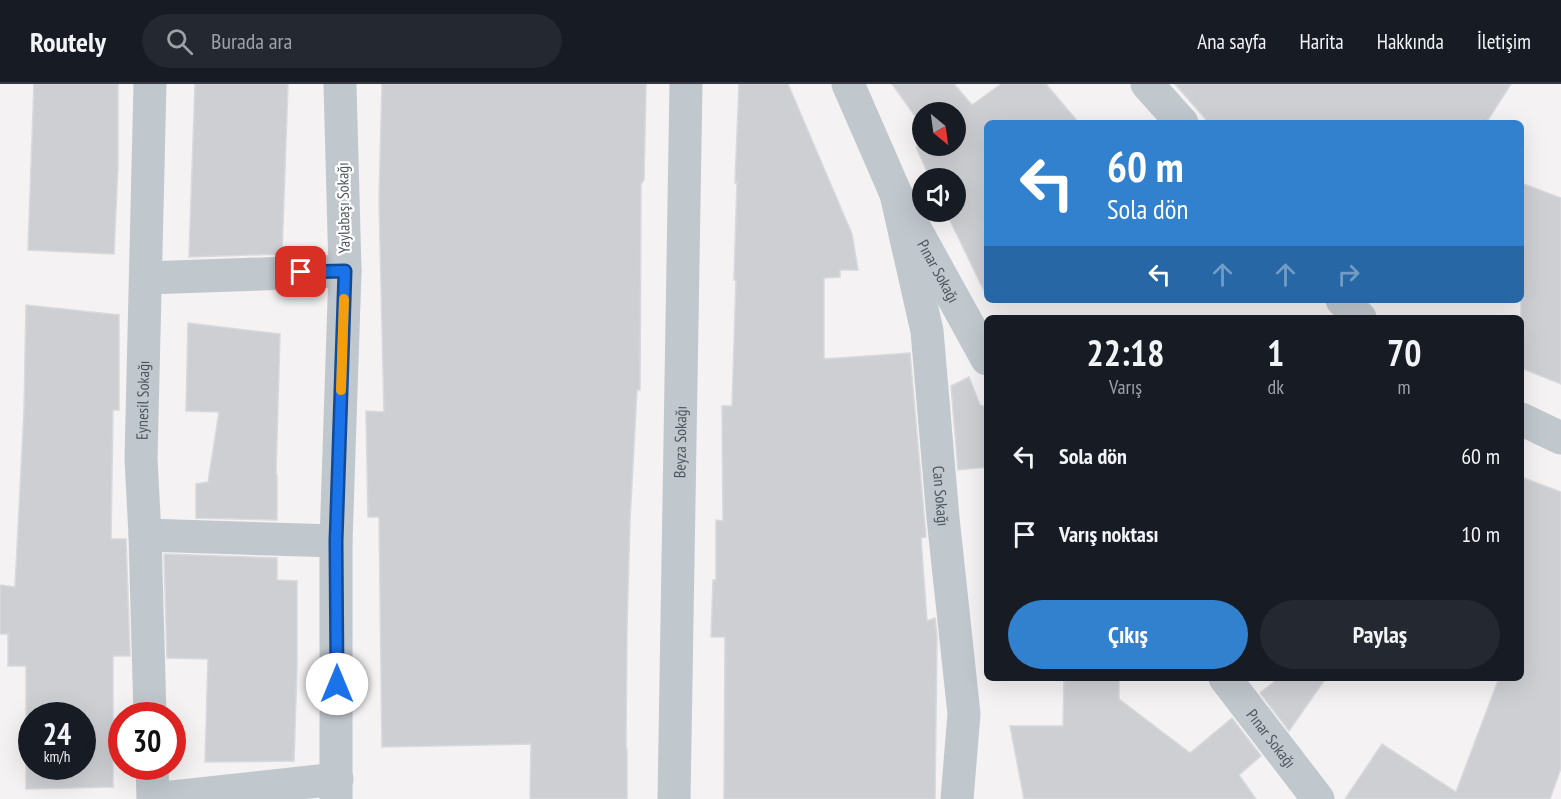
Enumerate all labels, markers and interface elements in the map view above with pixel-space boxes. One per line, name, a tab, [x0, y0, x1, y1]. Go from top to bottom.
search box	[142, 14, 562, 68]
text: Routely	[30, 23, 106, 60]
icon: search	[163, 25, 196, 58]
text: Burada ara	[211, 27, 292, 55]
text: Ana sayfa	[1197, 28, 1266, 55]
text: Harita	[1299, 28, 1344, 55]
text: Hakkında	[1377, 28, 1444, 55]
text: İletişim	[1477, 28, 1531, 55]
north arrow	[912, 102, 966, 156]
map controls	[912, 102, 966, 222]
text: 60 m	[1107, 139, 1184, 194]
icon: left	[1008, 144, 1086, 222]
street label: Yaylabaşı Sokağı	[332, 162, 354, 254]
button: sound	[912, 168, 966, 222]
text: Sola dön	[1107, 192, 1188, 226]
street label: Pınar Sokağı	[913, 236, 964, 306]
pin	[275, 246, 326, 297]
icon: arrive	[284, 255, 317, 288]
icon: left	[1143, 258, 1176, 291]
icon: ahead	[1206, 258, 1239, 291]
icon: ahead	[1269, 258, 1302, 291]
icon: right	[1332, 258, 1365, 291]
text: 22:18	[1087, 329, 1164, 376]
text: 1	[1267, 329, 1284, 376]
text: 70	[1387, 329, 1421, 376]
street label: Eynesil Sokağı	[131, 360, 153, 440]
text: Varış	[1109, 374, 1142, 400]
text: dk	[1267, 374, 1284, 400]
text: m	[1398, 374, 1411, 400]
street label: Beyza Sokağı	[669, 406, 691, 478]
icon: left	[1008, 440, 1041, 473]
text: Sola dön	[1059, 442, 1127, 470]
text: 60 m	[1461, 442, 1500, 470]
street label: Can Sokağı	[929, 465, 954, 527]
icon: arrive	[1008, 518, 1041, 551]
text: Varış noktası	[1059, 520, 1159, 548]
text: 10 m	[1461, 520, 1500, 548]
button: Çıkış	[1008, 600, 1248, 669]
button: Paylaş	[1260, 600, 1500, 669]
position arrow	[305, 652, 369, 716]
speed limit sign: 30	[108, 702, 186, 780]
street label: Pınar Sokağı	[1242, 705, 1300, 772]
text: 24	[43, 714, 71, 753]
text: km/h	[44, 747, 70, 766]

